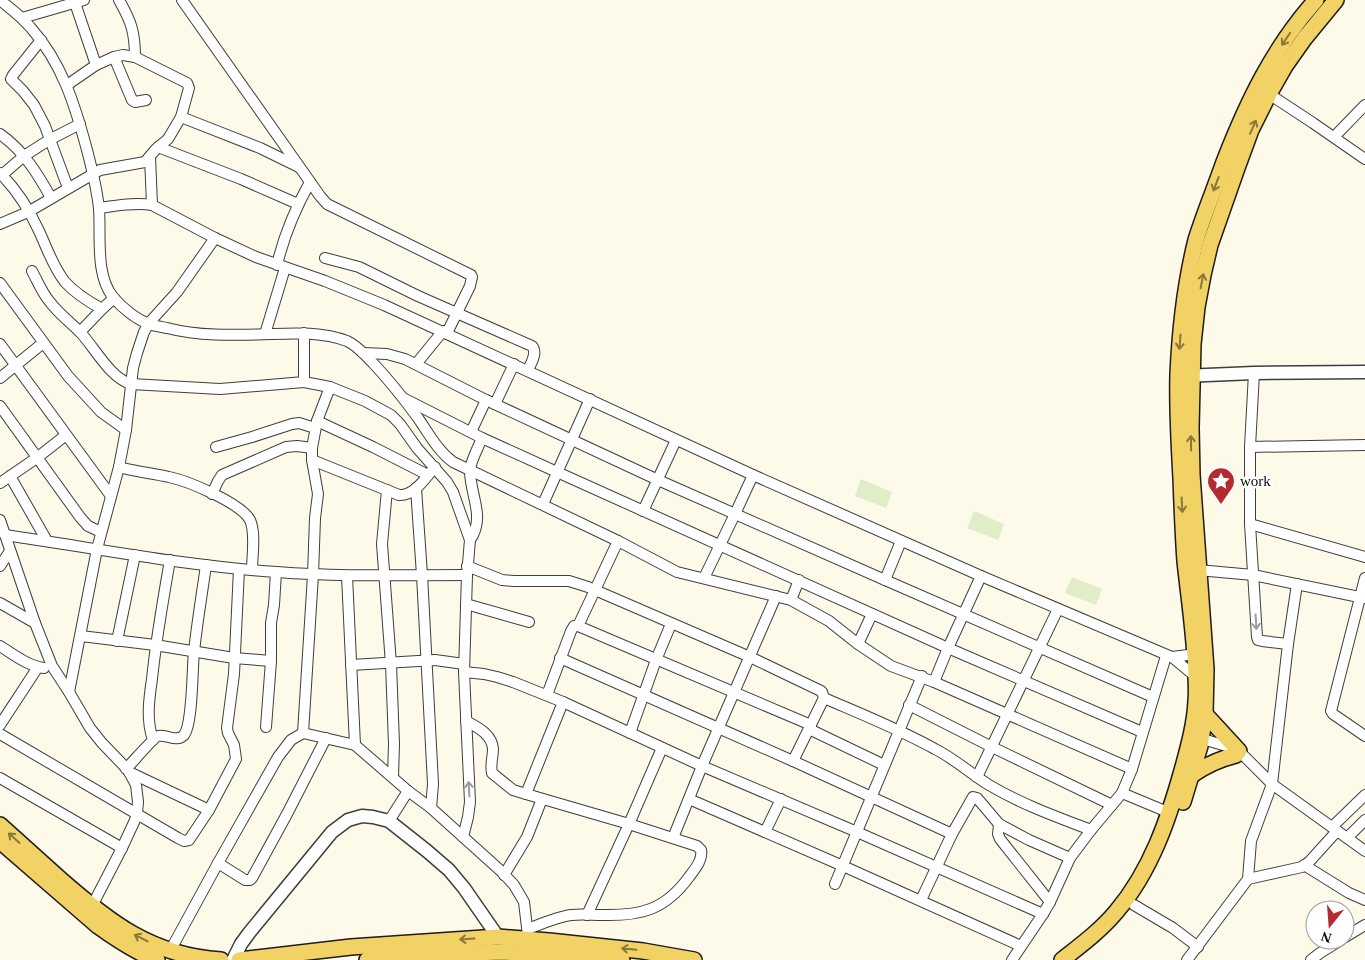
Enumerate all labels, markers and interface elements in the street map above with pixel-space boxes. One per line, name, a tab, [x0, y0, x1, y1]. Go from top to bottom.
one-way arrow	[1281, 31, 1291, 45]
one-way arrow	[1249, 120, 1259, 135]
one-way arrow	[1211, 176, 1220, 192]
one-way arrow	[1197, 273, 1207, 289]
one-way arrow	[1175, 334, 1185, 350]
one-way arrow	[1186, 435, 1196, 452]
place icon: work	[1206, 466, 1236, 505]
place label: work	[1240, 473, 1271, 489]
one-way arrow	[1177, 496, 1186, 512]
one-way arrow	[1251, 614, 1260, 630]
one-way arrow	[464, 781, 474, 797]
one-way arrow	[8, 832, 21, 843]
north arrow	[1305, 900, 1355, 950]
text: N	[1319, 928, 1333, 946]
one-way arrow	[134, 933, 149, 942]
one-way arrow	[459, 934, 475, 944]
one-way arrow	[621, 944, 637, 954]

